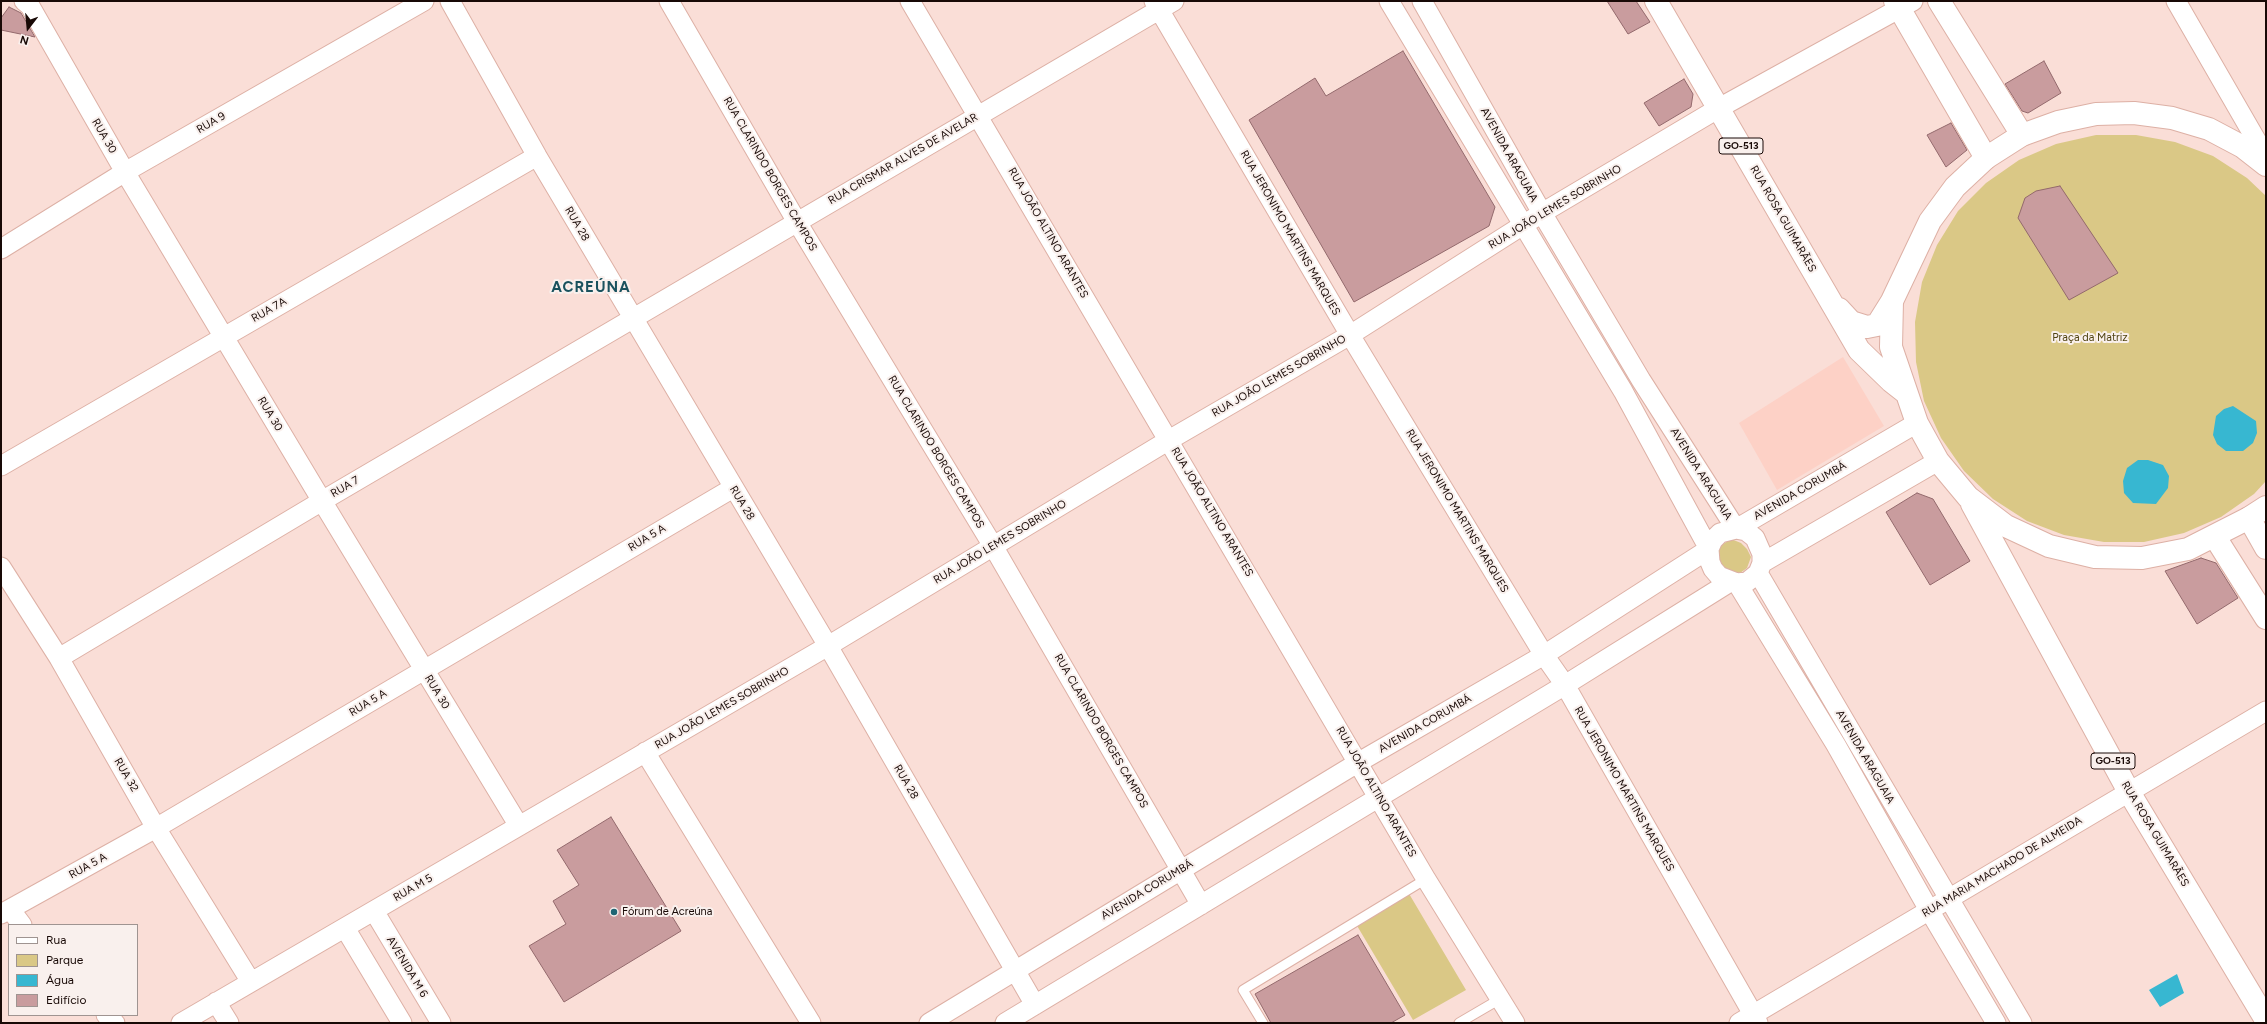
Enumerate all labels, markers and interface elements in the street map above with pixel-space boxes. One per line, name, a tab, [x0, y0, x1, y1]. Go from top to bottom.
north arrow	[8, 8, 48, 48]
text: N	[19, 33, 30, 47]
street label: RUA CLARINDO BORGES CAMPOS	[720, 95, 820, 253]
street label: AVENIDA ARAGUAIA	[1478, 106, 1540, 204]
street label: RUA 9	[194, 110, 228, 136]
street label: RUA CRISMAR ALVES DE AVELAR	[826, 111, 980, 207]
street label: RUA 30	[89, 116, 119, 156]
road number: GO-513	[1719, 138, 1763, 154]
street label: RUA JERONIMO MARTINS MARQUES	[1237, 148, 1343, 318]
street label: RUA JOÃO LEMES SOBRINHO	[1486, 162, 1624, 252]
street label: RUA ROSA GUIMARÃES	[1747, 163, 1819, 275]
street label: RUA JOÃO ALTINO ARANTES	[1005, 165, 1091, 301]
street label: RUA 28	[562, 204, 592, 244]
district label: ACREÚNA	[551, 279, 631, 297]
street label: RUA 7A	[249, 295, 289, 325]
park label: Praça da Matriz	[2052, 331, 2128, 345]
street label: RUA JOÃO LEMES SOBRINHO	[1210, 332, 1348, 420]
street label: RUA CLARINDO BORGES CAMPOS	[885, 373, 987, 531]
street label: RUA 30	[255, 394, 285, 434]
street label: AVENIDA ARAGUAIA	[1667, 426, 1735, 522]
street label: RUA JERONIMO MARTINS MARQUES	[1403, 427, 1511, 595]
street label: RUA JOÃO ALTINO ARANTES	[1168, 445, 1256, 579]
street label: AVENIDA CORUMBÁ	[1751, 459, 1849, 523]
street label: RUA 7	[328, 474, 362, 500]
street label: RUA 28	[727, 483, 757, 523]
street label: RUA JOÃO LEMES SOBRINHO	[931, 497, 1069, 587]
street label: RUA 5 A	[626, 522, 668, 554]
street label: RUA CLARINDO BORGES CAMPOS	[1051, 652, 1151, 810]
street label: RUA JOÃO LEMES SOBRINHO	[653, 664, 791, 752]
street label: RUA 30	[422, 672, 452, 712]
street label: RUA 5 A	[347, 687, 389, 719]
street label: AVENIDA CORUMBÁ	[1376, 692, 1474, 756]
street label: RUA JERONIMO MARTINS MARQUES	[1571, 704, 1677, 874]
street label: AVENIDA ARAGUAIA	[1833, 708, 1897, 806]
street label: RUA JOÃO ALTINO ARANTES	[1333, 724, 1419, 860]
road number: GO-513	[2091, 753, 2135, 769]
street label: RUA 32	[111, 756, 141, 794]
street label: RUA 28	[891, 762, 921, 802]
street label: RUA ROSA GUIMARÃES	[2118, 779, 2192, 889]
street label: RUA MARIA MACHADO DE ALMEIDA	[1920, 814, 2084, 920]
street label: RUA 5 A	[67, 850, 109, 882]
street label: AVENIDA CORUMBÁ	[1099, 857, 1195, 923]
street label: RUA M 5	[391, 871, 435, 905]
place label: Fórum de Acreúna	[622, 905, 712, 919]
marker: Fórum de Acreúna	[609, 907, 619, 917]
legend	[8, 924, 138, 1016]
text: Rua	[46, 933, 66, 947]
street label: AVENIDA M 6	[384, 934, 430, 1000]
text: Parque	[46, 953, 83, 967]
text: Água	[46, 973, 74, 987]
text: Edifício	[46, 993, 86, 1007]

